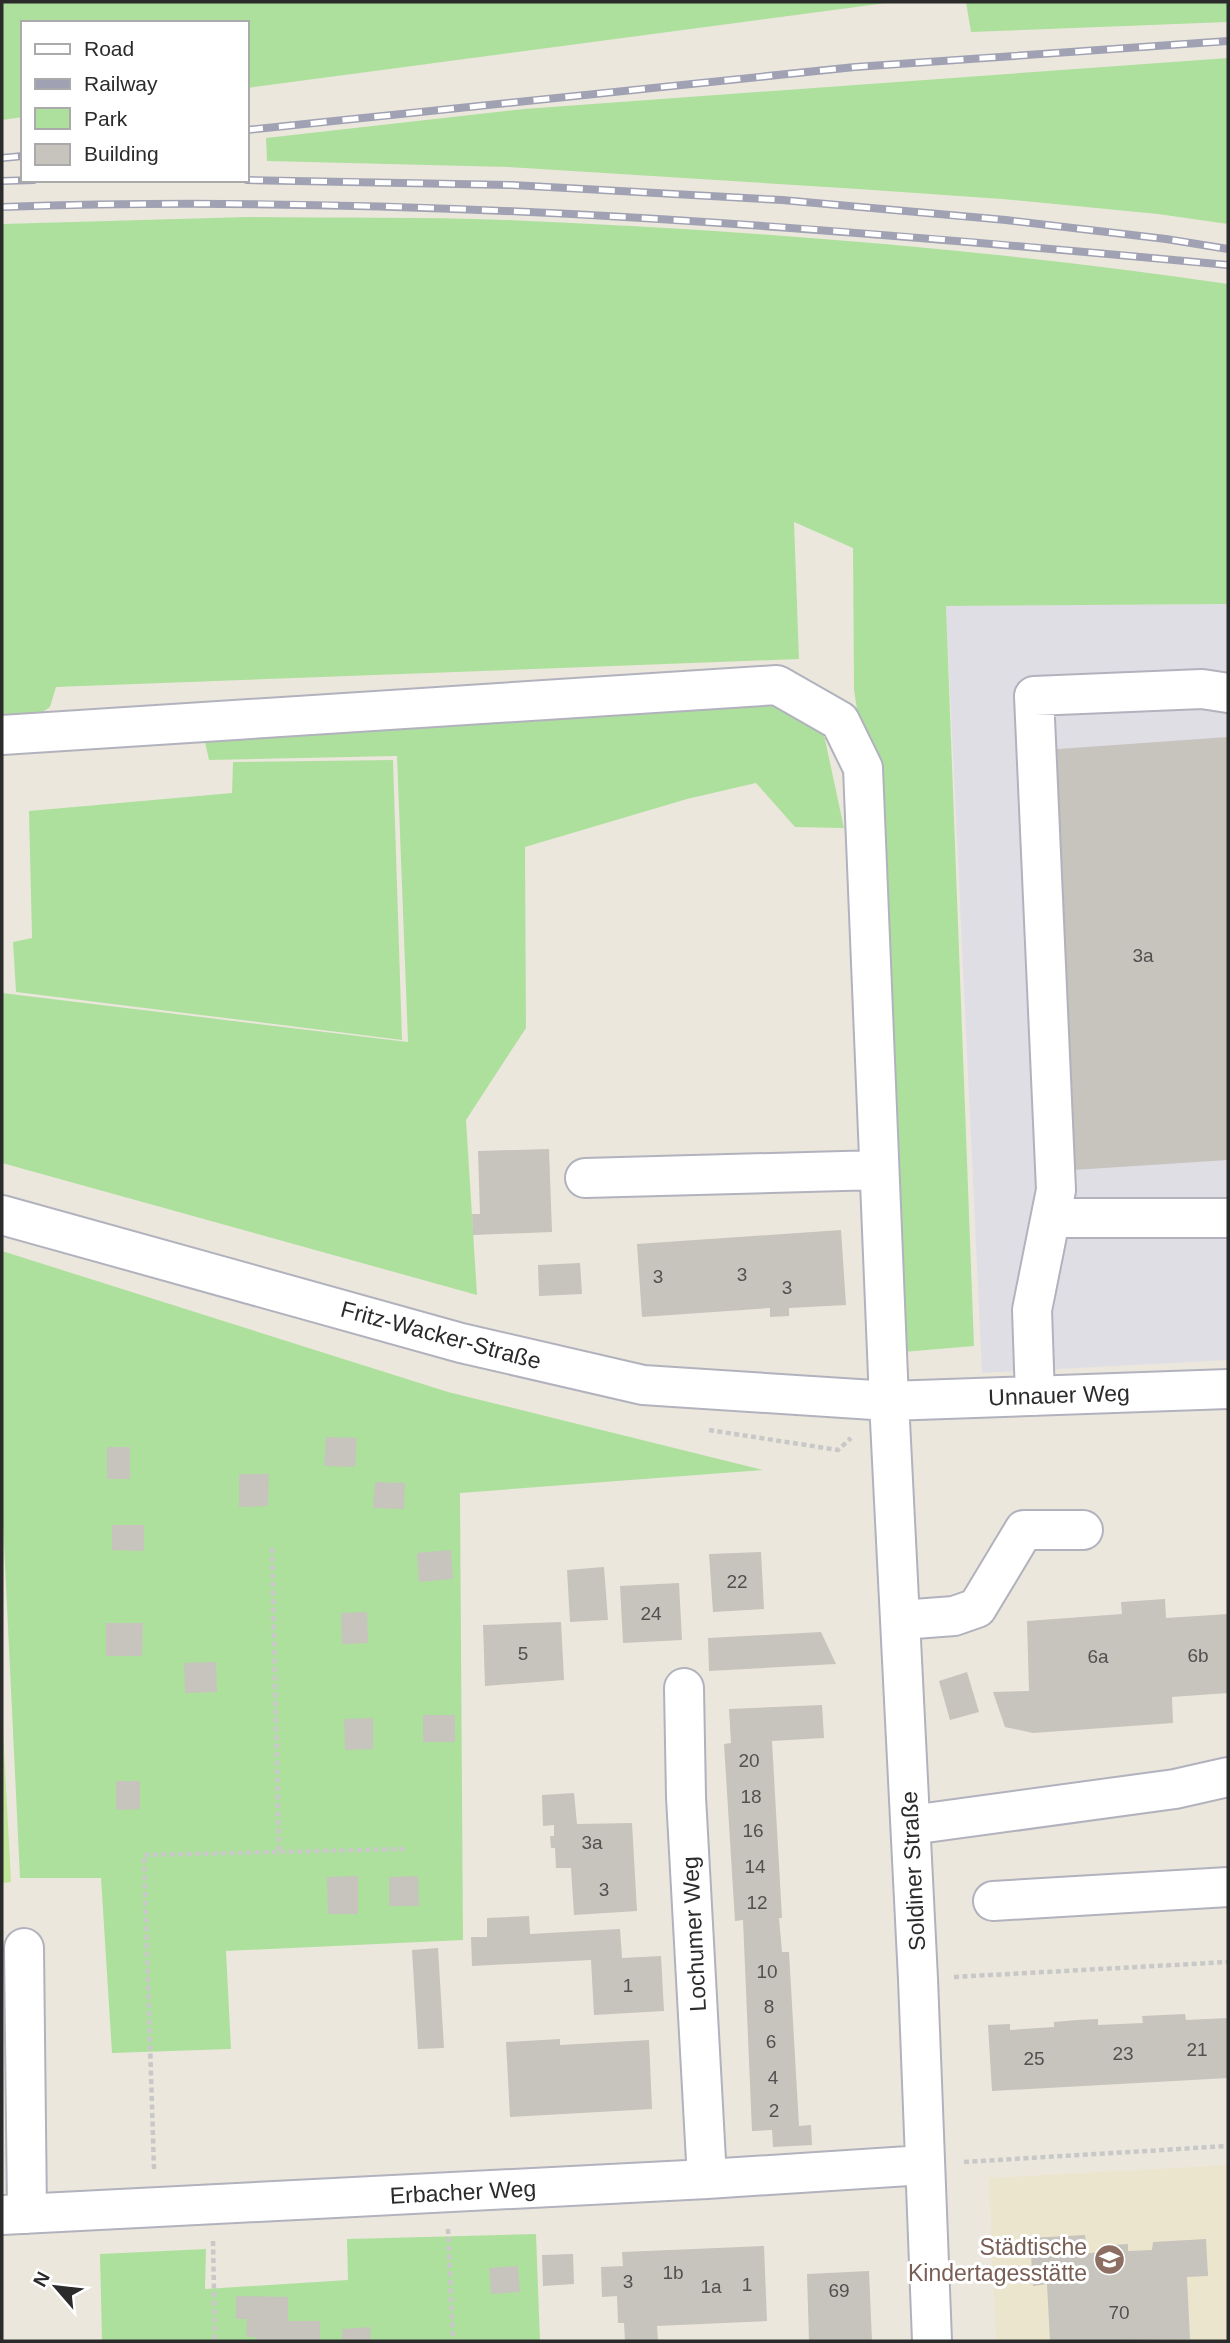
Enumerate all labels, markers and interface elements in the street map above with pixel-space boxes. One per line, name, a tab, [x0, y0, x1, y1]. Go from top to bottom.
legend	[21, 21, 248, 182]
text: Road	[84, 37, 134, 60]
text: Railway	[84, 72, 158, 95]
text: Park	[84, 107, 128, 130]
text: Building	[84, 142, 159, 165]
house number: 3a	[1132, 945, 1154, 966]
house number: 3	[737, 1264, 747, 1285]
house number: 3	[653, 1266, 663, 1287]
house number: 3	[782, 1277, 792, 1298]
street label: Fritz-Wacker-Straße	[338, 1296, 544, 1374]
street label: Unnauer Weg	[988, 1380, 1130, 1410]
house number: 22	[726, 1571, 748, 1592]
house number: 24	[640, 1603, 662, 1624]
house number: 5	[518, 1643, 528, 1664]
house number: 6b	[1187, 1645, 1209, 1666]
house number: 6a	[1087, 1646, 1109, 1667]
house number: 20	[738, 1750, 760, 1771]
house number: 18	[740, 1786, 762, 1807]
street label: Soldiner Straße	[896, 1791, 930, 1951]
house number: 16	[742, 1820, 764, 1841]
house number: 3a	[581, 1832, 603, 1853]
street label: Lochumer Weg	[677, 1856, 711, 2012]
house number: 14	[744, 1856, 766, 1877]
house number: 3	[599, 1879, 609, 1900]
house number: 12	[746, 1892, 768, 1913]
house number: 10	[756, 1961, 778, 1982]
house number: 1	[623, 1975, 633, 1996]
house number: 8	[764, 1996, 774, 2017]
house number: 6	[766, 2031, 776, 2052]
house number: 21	[1186, 2039, 1208, 2060]
house number: 23	[1112, 2043, 1134, 2064]
house number: 25	[1023, 2048, 1045, 2069]
house number: 4	[768, 2067, 779, 2088]
house number: 2	[769, 2100, 779, 2121]
street label: Erbacher Weg	[389, 2175, 537, 2209]
place label: Städtische Kindertagesstätte	[908, 2234, 1087, 2286]
school or university icon: Städtische Kindertagesstätte	[1093, 2243, 1127, 2277]
north arrow	[21, 2252, 91, 2322]
house number: 1b	[662, 2262, 684, 2283]
text: N	[29, 2268, 54, 2290]
house number: 3	[623, 2271, 633, 2292]
house number: 1	[742, 2274, 752, 2295]
house number: 1a	[700, 2276, 722, 2297]
house number: 69	[828, 2280, 850, 2301]
house number: 70	[1108, 2302, 1130, 2323]

